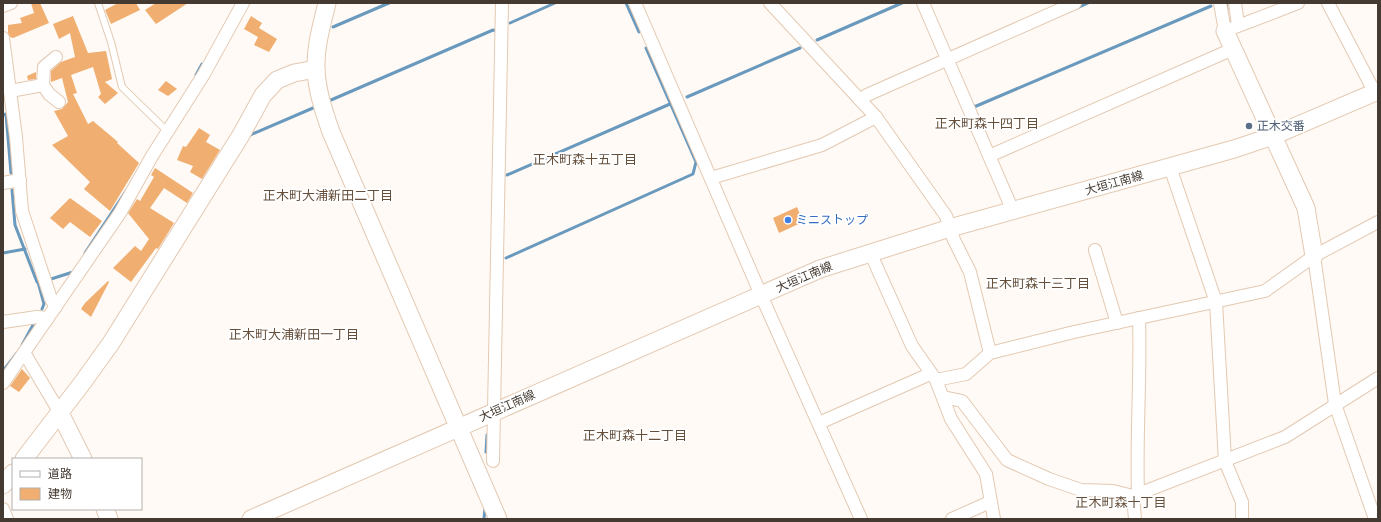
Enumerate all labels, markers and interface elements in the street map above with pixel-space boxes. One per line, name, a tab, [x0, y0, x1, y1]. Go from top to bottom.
district label: 正木町森十四丁目	[935, 116, 1039, 130]
place label: 正木交番	[1257, 119, 1305, 132]
marker: 正木交番	[1244, 121, 1254, 131]
district label: 正木町森十五丁目	[533, 152, 637, 166]
street label: 大垣江南線	[1083, 168, 1144, 197]
district label: 正木町大浦新田二丁目	[263, 188, 393, 202]
place label: ミニストップ	[796, 213, 868, 226]
marker: ミニストップ	[783, 215, 793, 225]
street label: 大垣江南線	[774, 259, 834, 294]
district label: 正木町森十三丁目	[986, 276, 1090, 290]
district label: 正木町大浦新田一丁目	[229, 327, 359, 341]
street label: 大垣江南線	[477, 387, 537, 424]
district label: 正木町森十二丁目	[583, 428, 687, 442]
legend	[12, 458, 142, 510]
text: 道路	[48, 467, 72, 480]
text: 建物	[48, 487, 72, 500]
district label: 正木町森十丁目	[1075, 495, 1167, 509]

